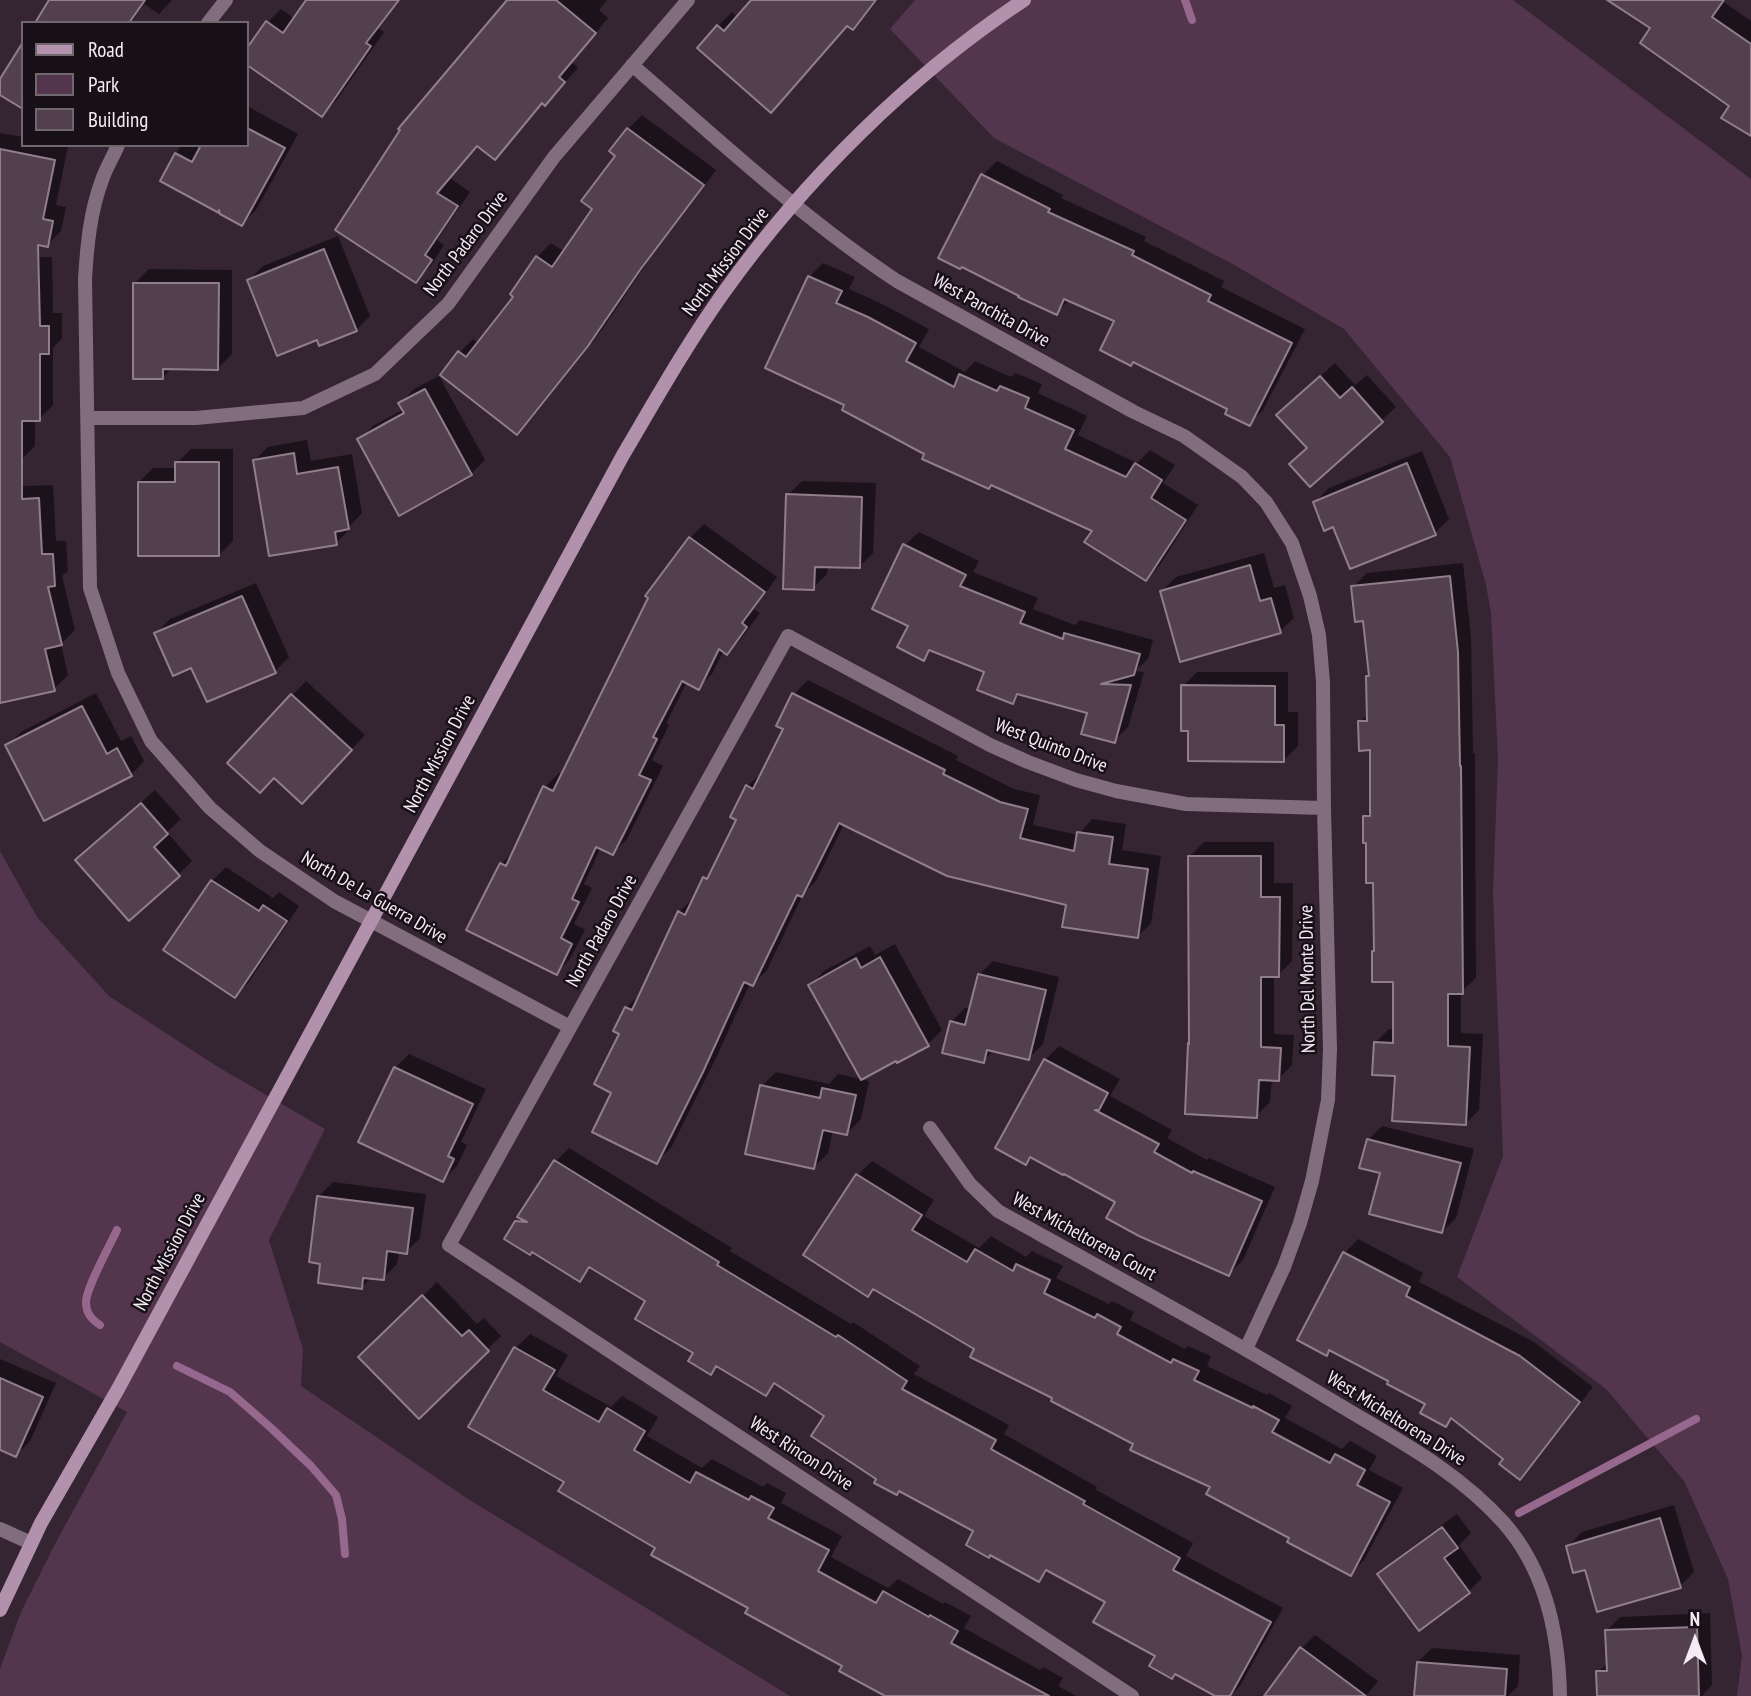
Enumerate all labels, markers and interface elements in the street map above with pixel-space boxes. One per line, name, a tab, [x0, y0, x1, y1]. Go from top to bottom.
legend	[21, 21, 248, 147]
text: Road	[88, 36, 124, 63]
text: Park	[88, 71, 119, 98]
text: Building	[88, 106, 148, 133]
street label: North Padaro Drive	[419, 187, 513, 301]
street label: North Mission Drive	[678, 203, 774, 321]
street label: West Panchita Drive	[929, 269, 1053, 353]
street label: North Mission Drive	[399, 691, 481, 817]
street label: West Quinto Drive	[992, 714, 1110, 778]
street label: North De La Guerra Drive	[297, 847, 451, 949]
street label: North Padaro Drive	[562, 871, 642, 991]
street label: North Del Monte Drive	[1295, 905, 1321, 1053]
street label: West Micheltorena Court	[1008, 1188, 1160, 1286]
street label: North Mission Drive	[129, 1189, 211, 1315]
street label: West Micheltorena Drive	[1322, 1367, 1470, 1471]
street label: West Rincon Drive	[745, 1412, 857, 1496]
north arrow	[1660, 1605, 1730, 1675]
text: N	[1690, 1607, 1700, 1631]

